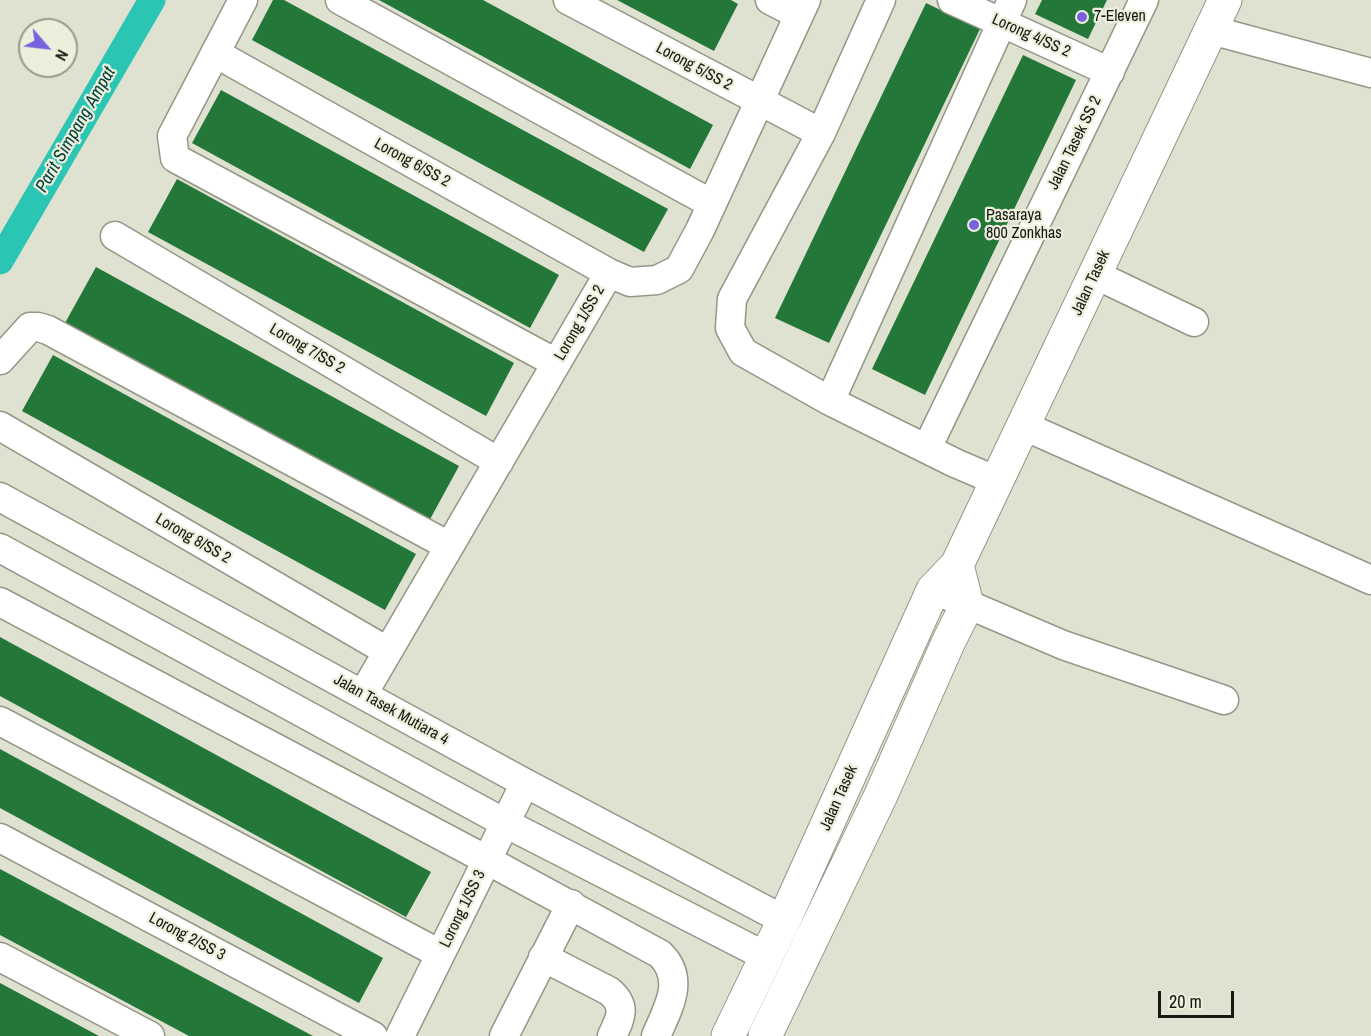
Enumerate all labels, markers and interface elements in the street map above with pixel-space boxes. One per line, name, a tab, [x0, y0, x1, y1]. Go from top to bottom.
place label: 7-Eleven	[1094, 7, 1146, 27]
street label: Lorong 4/SS 2	[989, 10, 1073, 62]
marker: 7-Eleven	[1075, 10, 1089, 24]
north arrow	[18, 18, 78, 78]
street label: Lorong 5/SS 2	[652, 39, 736, 95]
text: N	[50, 46, 74, 65]
water label: Parit Simpang Ampat	[31, 63, 121, 197]
street label: Jalan Tasek SS 2	[1044, 93, 1106, 193]
street label: Lorong 6/SS 2	[371, 134, 453, 192]
place label: Pasaraya 800 Zonkhas	[986, 206, 1062, 244]
marker: Pasaraya 800 Zonkhas	[967, 218, 981, 232]
street label: Jalan Tasek	[1068, 247, 1114, 319]
street label: Lorong 1/SS 2	[551, 282, 609, 364]
street label: Lorong 7/SS 2	[266, 320, 348, 378]
street label: Lorong 8/SS 2	[152, 510, 234, 568]
street label: Jalan Tasek Mutiara 4	[330, 670, 452, 750]
street label: Jalan Tasek	[816, 762, 862, 834]
street label: Lorong 1/SS 3	[436, 867, 490, 951]
street label: Lorong 2/SS 3	[145, 909, 229, 965]
scale bar	[1161, 979, 1238, 1017]
text: 20 m	[1169, 989, 1202, 1014]

